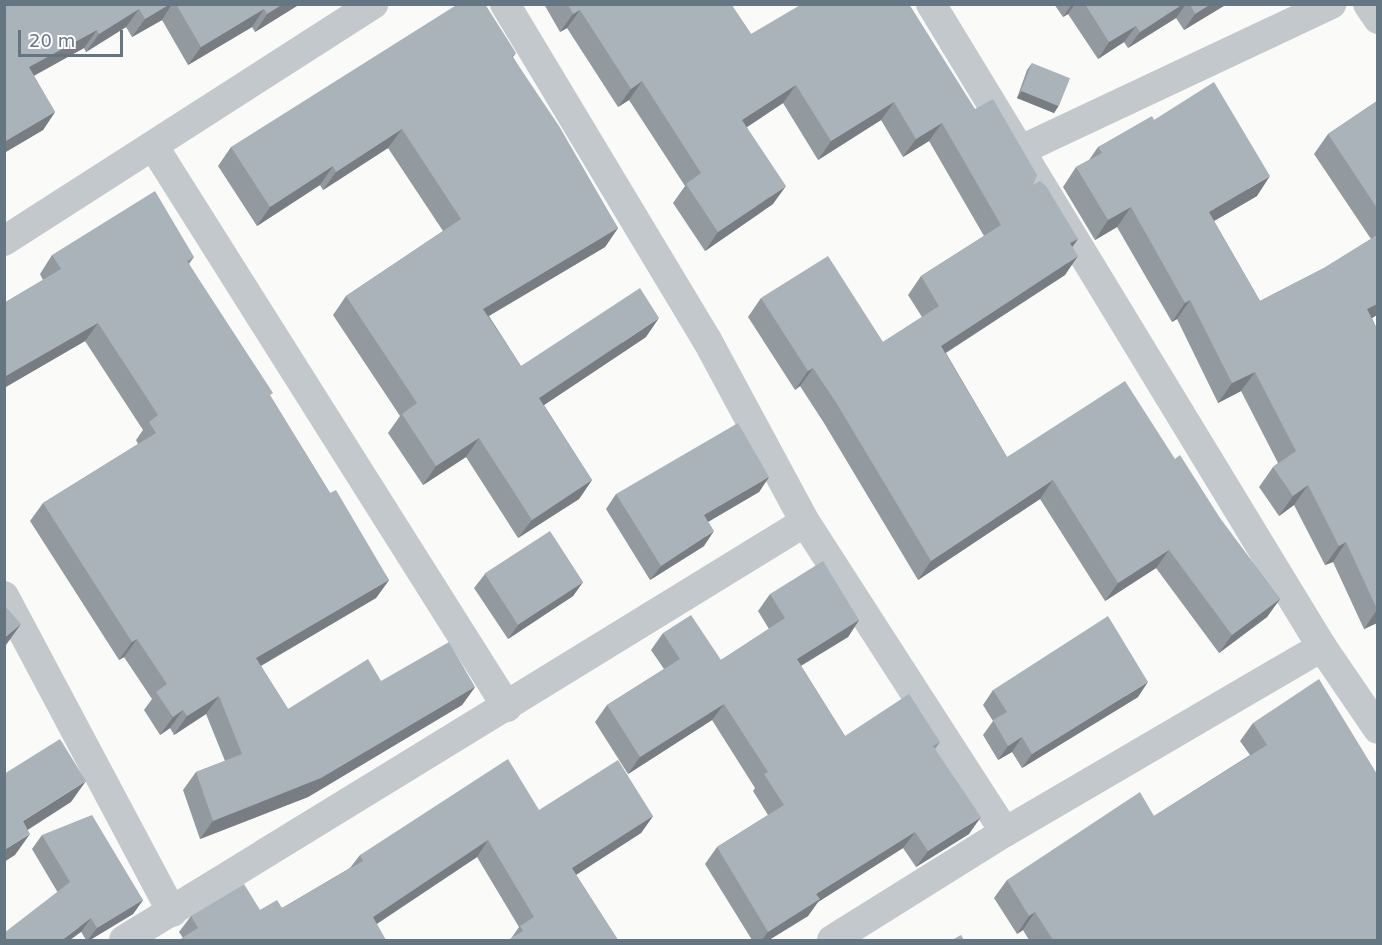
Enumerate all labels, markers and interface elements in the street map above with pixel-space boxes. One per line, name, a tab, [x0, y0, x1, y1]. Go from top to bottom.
scale bar	[21, 18, 126, 56]
text: 20 m	[29, 30, 75, 51]

